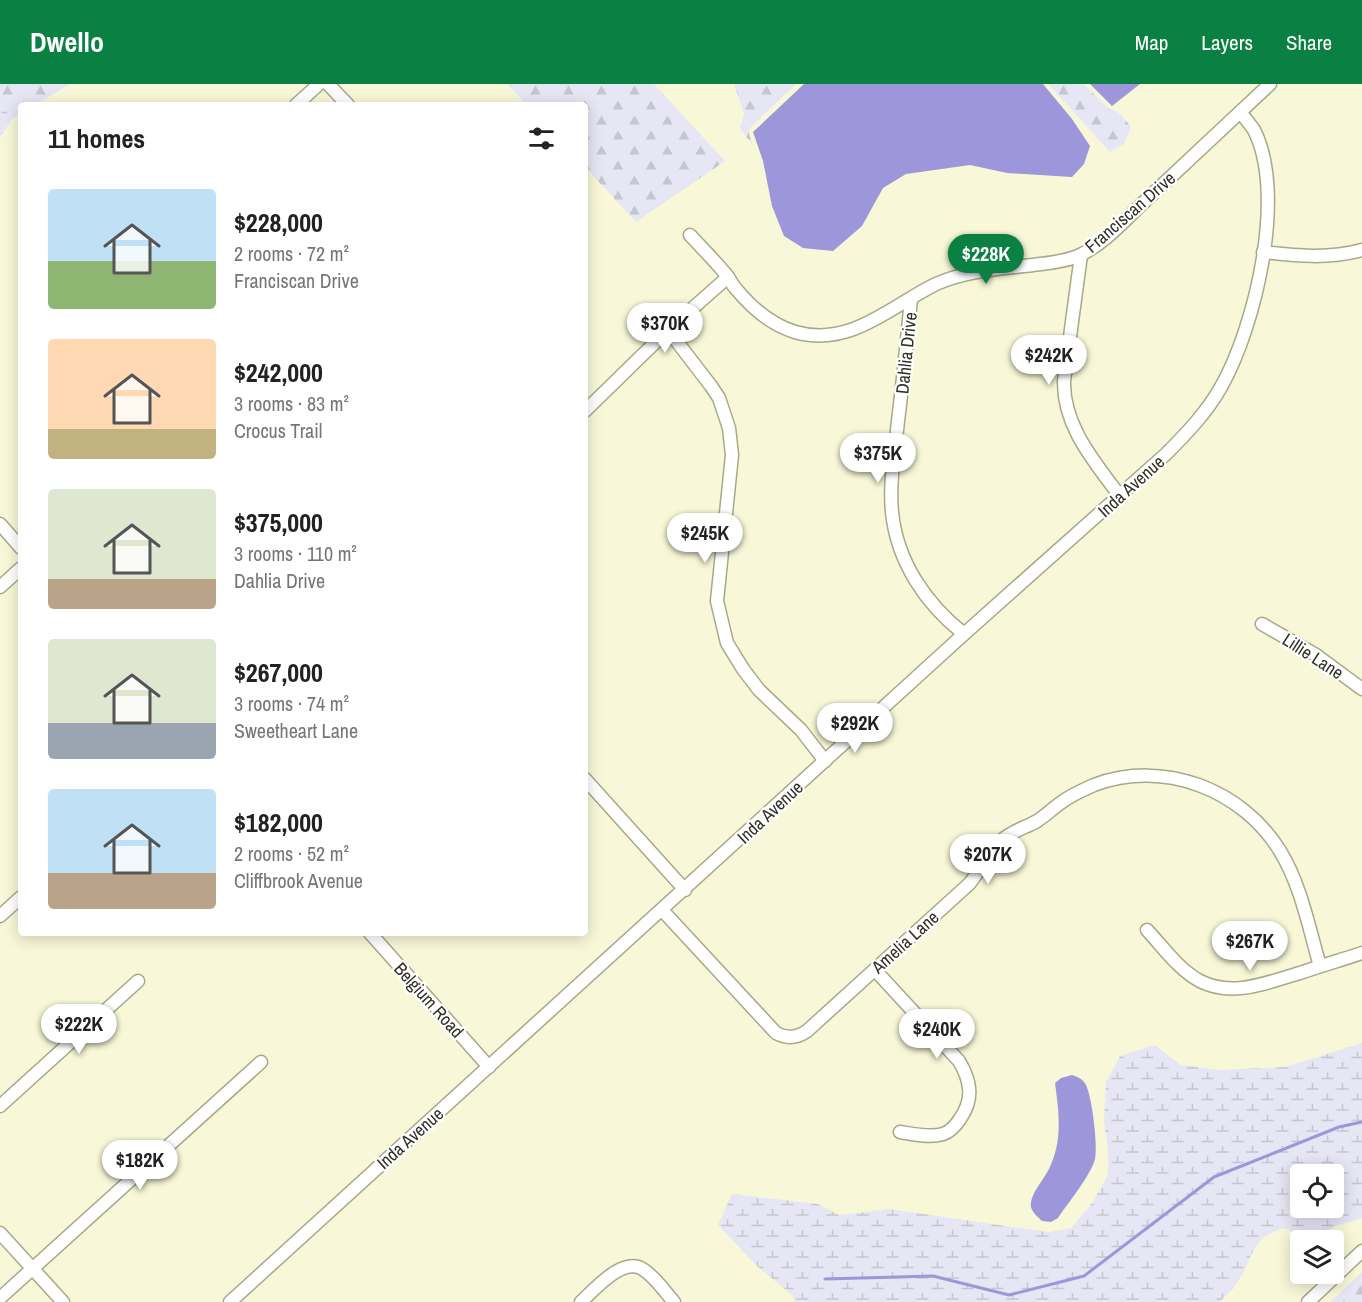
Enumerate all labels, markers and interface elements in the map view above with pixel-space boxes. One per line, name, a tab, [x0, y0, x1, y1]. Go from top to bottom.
text: Dwello	[30, 23, 104, 61]
text: Map	[1135, 28, 1168, 57]
text: Layers	[1201, 28, 1253, 57]
text: Share	[1286, 28, 1332, 57]
text: 11 homes	[48, 121, 145, 156]
icon: filters	[525, 122, 558, 155]
street label: Franciscan Drive	[1079, 166, 1181, 258]
text: $228,000	[234, 205, 323, 240]
icon: home	[96, 213, 168, 285]
pin: $228K	[944, 234, 1028, 285]
text: 2 rooms · 72 m²	[234, 240, 349, 267]
text: $228K	[962, 240, 1010, 267]
text: Franciscan Drive	[234, 267, 359, 294]
pin: $370K	[623, 303, 707, 354]
text: $370K	[641, 309, 689, 336]
street label: Dahlia Drive	[889, 311, 923, 395]
pin: $242K	[1007, 335, 1091, 386]
text: $242K	[1025, 341, 1073, 368]
text: $242,000	[234, 355, 323, 390]
icon: home	[96, 363, 168, 435]
text: 3 rooms · 83 m²	[234, 390, 349, 417]
text: Crocus Trail	[234, 417, 322, 444]
pin: $375K	[836, 433, 920, 484]
text: $375K	[854, 439, 902, 466]
street label: Inda Avenue	[1092, 449, 1170, 523]
text: $375,000	[234, 505, 323, 540]
icon: home	[96, 513, 168, 585]
pin: $245K	[663, 513, 747, 564]
text: $245K	[681, 519, 729, 546]
text: 3 rooms · 110 m²	[234, 540, 357, 567]
text: Dahlia Drive	[234, 567, 325, 594]
street label: Lillie Lane	[1278, 627, 1348, 685]
text: $267,000	[234, 655, 323, 690]
icon: home	[96, 663, 168, 735]
text: 3 rooms · 74 m²	[234, 690, 349, 717]
pin: $292K	[813, 703, 897, 754]
text: $292K	[831, 709, 879, 736]
text: Sweetheart Lane	[234, 717, 358, 744]
street label: Inda Avenue	[732, 775, 808, 849]
text: $182,000	[234, 805, 323, 840]
icon: home	[96, 813, 168, 885]
pin: $207K	[946, 834, 1030, 885]
text: 2 rooms · 52 m²	[234, 840, 349, 867]
text: $207K	[964, 840, 1012, 867]
text: Cliffbrook Avenue	[234, 867, 363, 894]
street label: Amelia Lane	[865, 905, 944, 980]
pin: $267K	[1208, 921, 1292, 972]
text: $267K	[1226, 927, 1274, 954]
street label: Belgium Road	[388, 957, 470, 1043]
pin: $222K	[37, 1004, 121, 1055]
pin: $240K	[895, 1009, 979, 1060]
text: $222K	[55, 1010, 103, 1037]
text: $240K	[913, 1015, 961, 1042]
street label: Inda Avenue	[371, 1101, 449, 1175]
pin: $182K	[98, 1140, 182, 1191]
text: $182K	[116, 1146, 164, 1173]
map controls	[1290, 1164, 1344, 1284]
button: locate	[1290, 1164, 1344, 1218]
button: layers	[1290, 1230, 1344, 1284]

